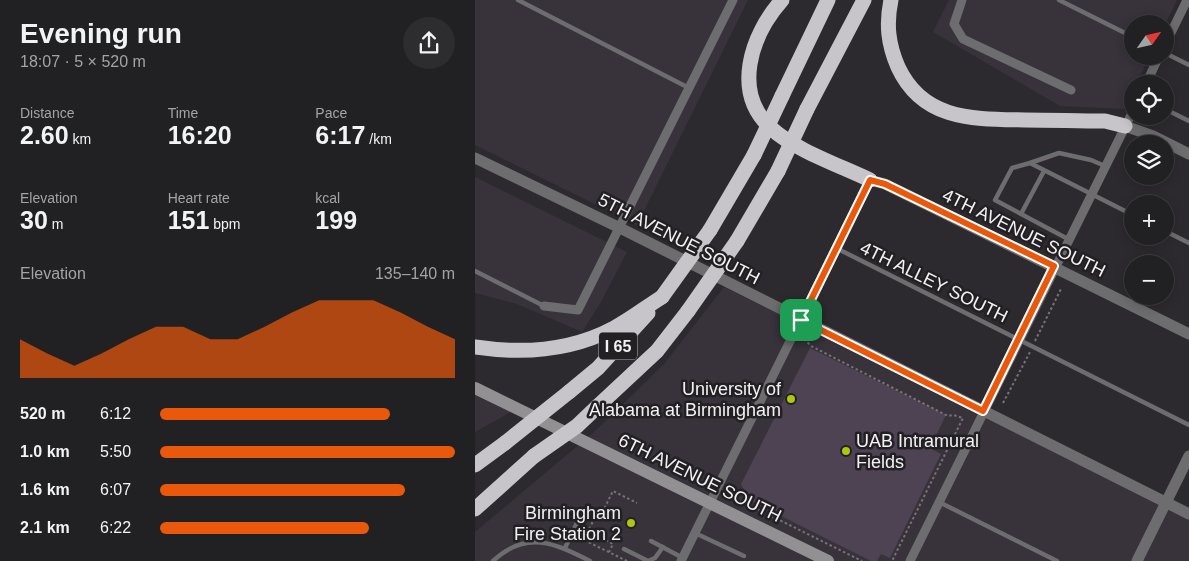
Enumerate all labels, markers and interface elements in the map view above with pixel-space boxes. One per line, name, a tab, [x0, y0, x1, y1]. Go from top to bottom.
north arrow	[1124, 15, 1174, 65]
map controls	[1124, 15, 1174, 305]
button: share	[403, 17, 455, 69]
text: Evening run	[20, 18, 182, 49]
text: 18:07 · 5 × 520 m	[20, 53, 146, 70]
button: locate	[1124, 75, 1174, 125]
text: Distance	[20, 105, 74, 121]
text: Time	[168, 105, 198, 121]
text: Pace	[315, 105, 347, 121]
text: 2.60	[20, 121, 69, 149]
text: 16:20	[168, 121, 232, 149]
text: 6:17	[315, 121, 365, 149]
text: km	[69, 131, 91, 147]
text: /km	[365, 131, 392, 147]
button: layers	[1124, 135, 1174, 185]
street label: 4TH AVENUE SOUTH	[939, 185, 1109, 281]
text: Elevation	[20, 190, 78, 206]
text: Heart rate	[168, 190, 230, 206]
text: kcal	[315, 190, 340, 206]
street label: 5TH AVENUE SOUTH	[595, 190, 763, 288]
button: +	[1124, 195, 1174, 245]
text: 30	[20, 206, 48, 234]
text: 151	[168, 206, 209, 234]
text: 199	[315, 206, 357, 234]
text: m	[48, 216, 63, 232]
text: bpm	[209, 216, 241, 232]
street label: 4TH ALLEY SOUTH	[857, 238, 1011, 326]
button: −	[1124, 255, 1174, 305]
text: Elevation	[20, 265, 86, 282]
text: 135–140 m	[375, 265, 455, 282]
pin	[780, 299, 822, 341]
icon: arrive	[787, 306, 815, 334]
road number: I 65	[599, 332, 637, 360]
place label: University of Alabama at Birmingham	[589, 379, 782, 420]
marker: University of Alabama at Birmingham	[785, 393, 797, 405]
text: 520 m	[20, 405, 65, 422]
text: 6:12	[100, 405, 131, 422]
street label: 6TH AVENUE SOUTH	[615, 430, 785, 526]
place label: UAB Intramural Fields	[856, 431, 979, 472]
text: 1.0 km	[20, 443, 70, 460]
text: 5:50	[100, 443, 131, 460]
marker: UAB Intramural Fields	[840, 445, 852, 457]
text: 1.6 km	[20, 481, 70, 498]
text: 6:07	[100, 481, 131, 498]
place label: Birmingham Fire Station 2	[514, 503, 621, 544]
marker: Birmingham Fire Station 2	[625, 517, 637, 529]
text: 2.1 km	[20, 519, 70, 536]
text: 6:22	[100, 519, 131, 536]

